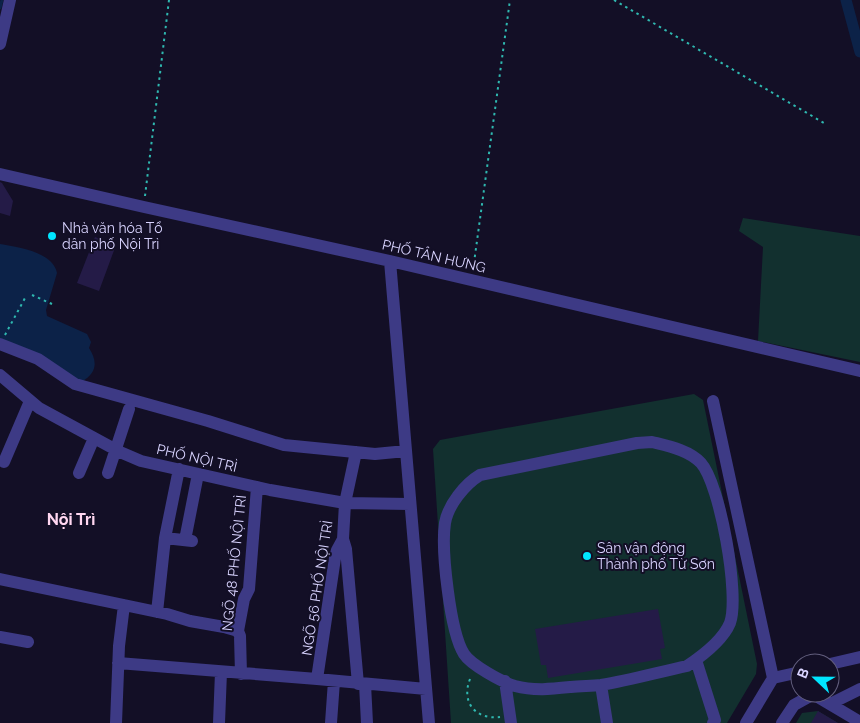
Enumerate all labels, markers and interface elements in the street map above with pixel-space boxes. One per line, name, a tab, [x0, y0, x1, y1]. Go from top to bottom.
place label: Nhà văn hóa Tổ dân phố Nội Trì	[62, 220, 163, 252]
marker: Nhà văn hóa Tổ dân phố Nội Trì	[46, 230, 58, 242]
street label: PHỐ TÂN HƯNG	[381, 234, 488, 276]
street label: PHỐ NỘI TRÌ	[155, 439, 239, 475]
street label: NGÕ 48 PHỐ NỘI TRÌ	[217, 494, 249, 632]
district label: Nội Trì	[47, 510, 95, 529]
street label: NGÕ 56 PHỐ NỘI TRÌ	[296, 519, 336, 657]
place label: Sân vận động Thành phố Từ Sơn	[597, 540, 715, 572]
marker: Sân vận động Thành phố Từ Sơn	[581, 550, 593, 562]
north arrow	[790, 653, 840, 703]
text: B	[794, 665, 812, 681]

